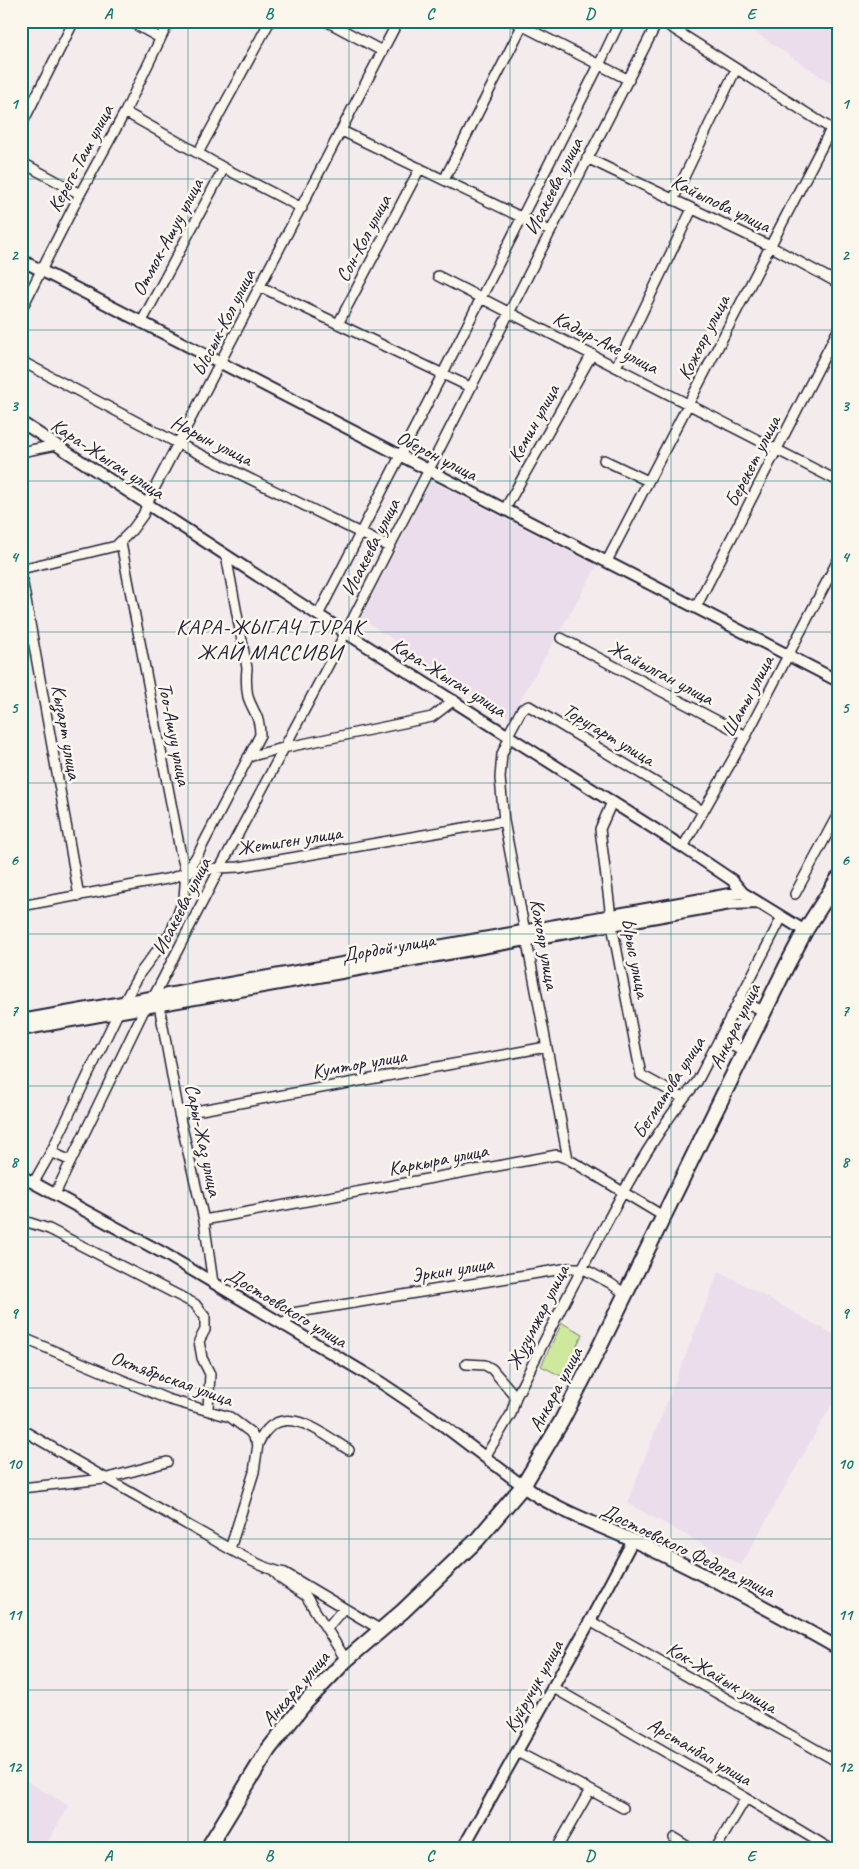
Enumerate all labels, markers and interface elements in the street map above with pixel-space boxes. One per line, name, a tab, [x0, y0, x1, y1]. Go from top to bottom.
text: A	[104, 4, 114, 24]
text: B	[265, 4, 275, 24]
text: C	[426, 4, 436, 24]
text: D	[585, 4, 596, 24]
text: E	[747, 4, 758, 24]
text: 1	[10, 94, 19, 114]
text: 1	[841, 94, 850, 114]
street label: Кереге-Таш улица	[42, 99, 120, 216]
street label: Исакеева улица	[518, 132, 589, 239]
street label: Кайыпова улица	[667, 169, 776, 239]
street label: Отмок-Ашуу улица	[126, 172, 210, 300]
street label: Сон-Кол улица	[330, 189, 397, 286]
text: 2	[10, 245, 19, 265]
text: 2	[841, 245, 850, 265]
street label: Ыссык-Кол улица	[186, 264, 261, 380]
street label: Кожояр улица	[672, 289, 736, 384]
street label: Кадыр-Аке улица	[549, 305, 664, 380]
street label: Кемин улица	[502, 378, 566, 466]
text: 3	[10, 396, 19, 416]
text: 3	[841, 396, 850, 416]
street label: Нарын улица	[167, 409, 258, 472]
street label: Берекет улица	[719, 410, 787, 511]
street label: Кара-Жыгач улица	[46, 412, 170, 505]
street label: Оберон улица	[392, 424, 483, 487]
street label: Исакеева улица	[335, 493, 406, 600]
text: 4	[10, 547, 19, 567]
text: 4	[841, 547, 850, 567]
district label: КАРА-ЖЫГАЧ ТУРАК ЖАЙ МАССИВИ	[176, 613, 367, 666]
street label: Кара-Жыгач улица	[387, 632, 512, 723]
street label: Жайылган улица	[604, 634, 719, 711]
street label: Шаты улица	[716, 650, 780, 741]
street label: Тоо-Ашуу улица	[152, 681, 197, 790]
street label: Кызарт улица	[45, 683, 87, 783]
street label: Торугарт улица	[558, 697, 661, 772]
text: 5	[11, 698, 20, 718]
text: 5	[842, 698, 851, 718]
street label: Жетиген улица	[235, 820, 345, 861]
text: 6	[10, 850, 19, 870]
text: 6	[841, 850, 850, 870]
street label: Исакеева улица	[146, 852, 217, 959]
street label: Кожояр улица	[524, 897, 565, 993]
street label: Ырыс улица	[616, 916, 656, 1002]
street label: Дордой улица	[340, 927, 438, 968]
street label: Анкара улица	[703, 978, 767, 1073]
text: 7	[10, 1001, 19, 1021]
text: 7	[841, 1001, 850, 1021]
street label: Бегматова улица	[626, 1031, 711, 1143]
street label: Кумтор улица	[310, 1043, 410, 1084]
street label: Сары-Жаз улица	[178, 1082, 228, 1200]
street label: Каркыра улица	[386, 1137, 491, 1181]
text: 8	[10, 1152, 19, 1172]
text: 8	[841, 1152, 850, 1172]
street label: Эркин улица	[409, 1251, 496, 1288]
street label: Жузумжар улица	[500, 1259, 576, 1374]
street label: Достоевского улица	[222, 1262, 353, 1354]
text: 9	[10, 1303, 19, 1323]
text: 9	[841, 1303, 850, 1323]
street label: Анкара улица	[523, 1341, 589, 1436]
street label: Октябрьская улица	[108, 1345, 238, 1413]
text: 10	[7, 1454, 23, 1474]
text: 10	[838, 1454, 854, 1474]
street label: Достоевского Федора улица	[597, 1498, 781, 1604]
text: 11	[7, 1605, 23, 1625]
text: 11	[838, 1605, 854, 1625]
street label: Куйручук улица	[498, 1634, 570, 1737]
street label: Кок-Жайык улица	[662, 1636, 783, 1720]
street label: Анкара улица	[256, 1644, 336, 1731]
street label: Арстанбап улица	[643, 1712, 758, 1792]
text: 12	[7, 1757, 23, 1777]
text: 12	[838, 1757, 854, 1777]
text: A	[104, 1846, 114, 1866]
text: B	[265, 1846, 275, 1866]
text: C	[426, 1846, 436, 1866]
text: D	[585, 1846, 596, 1866]
text: E	[747, 1846, 758, 1866]

